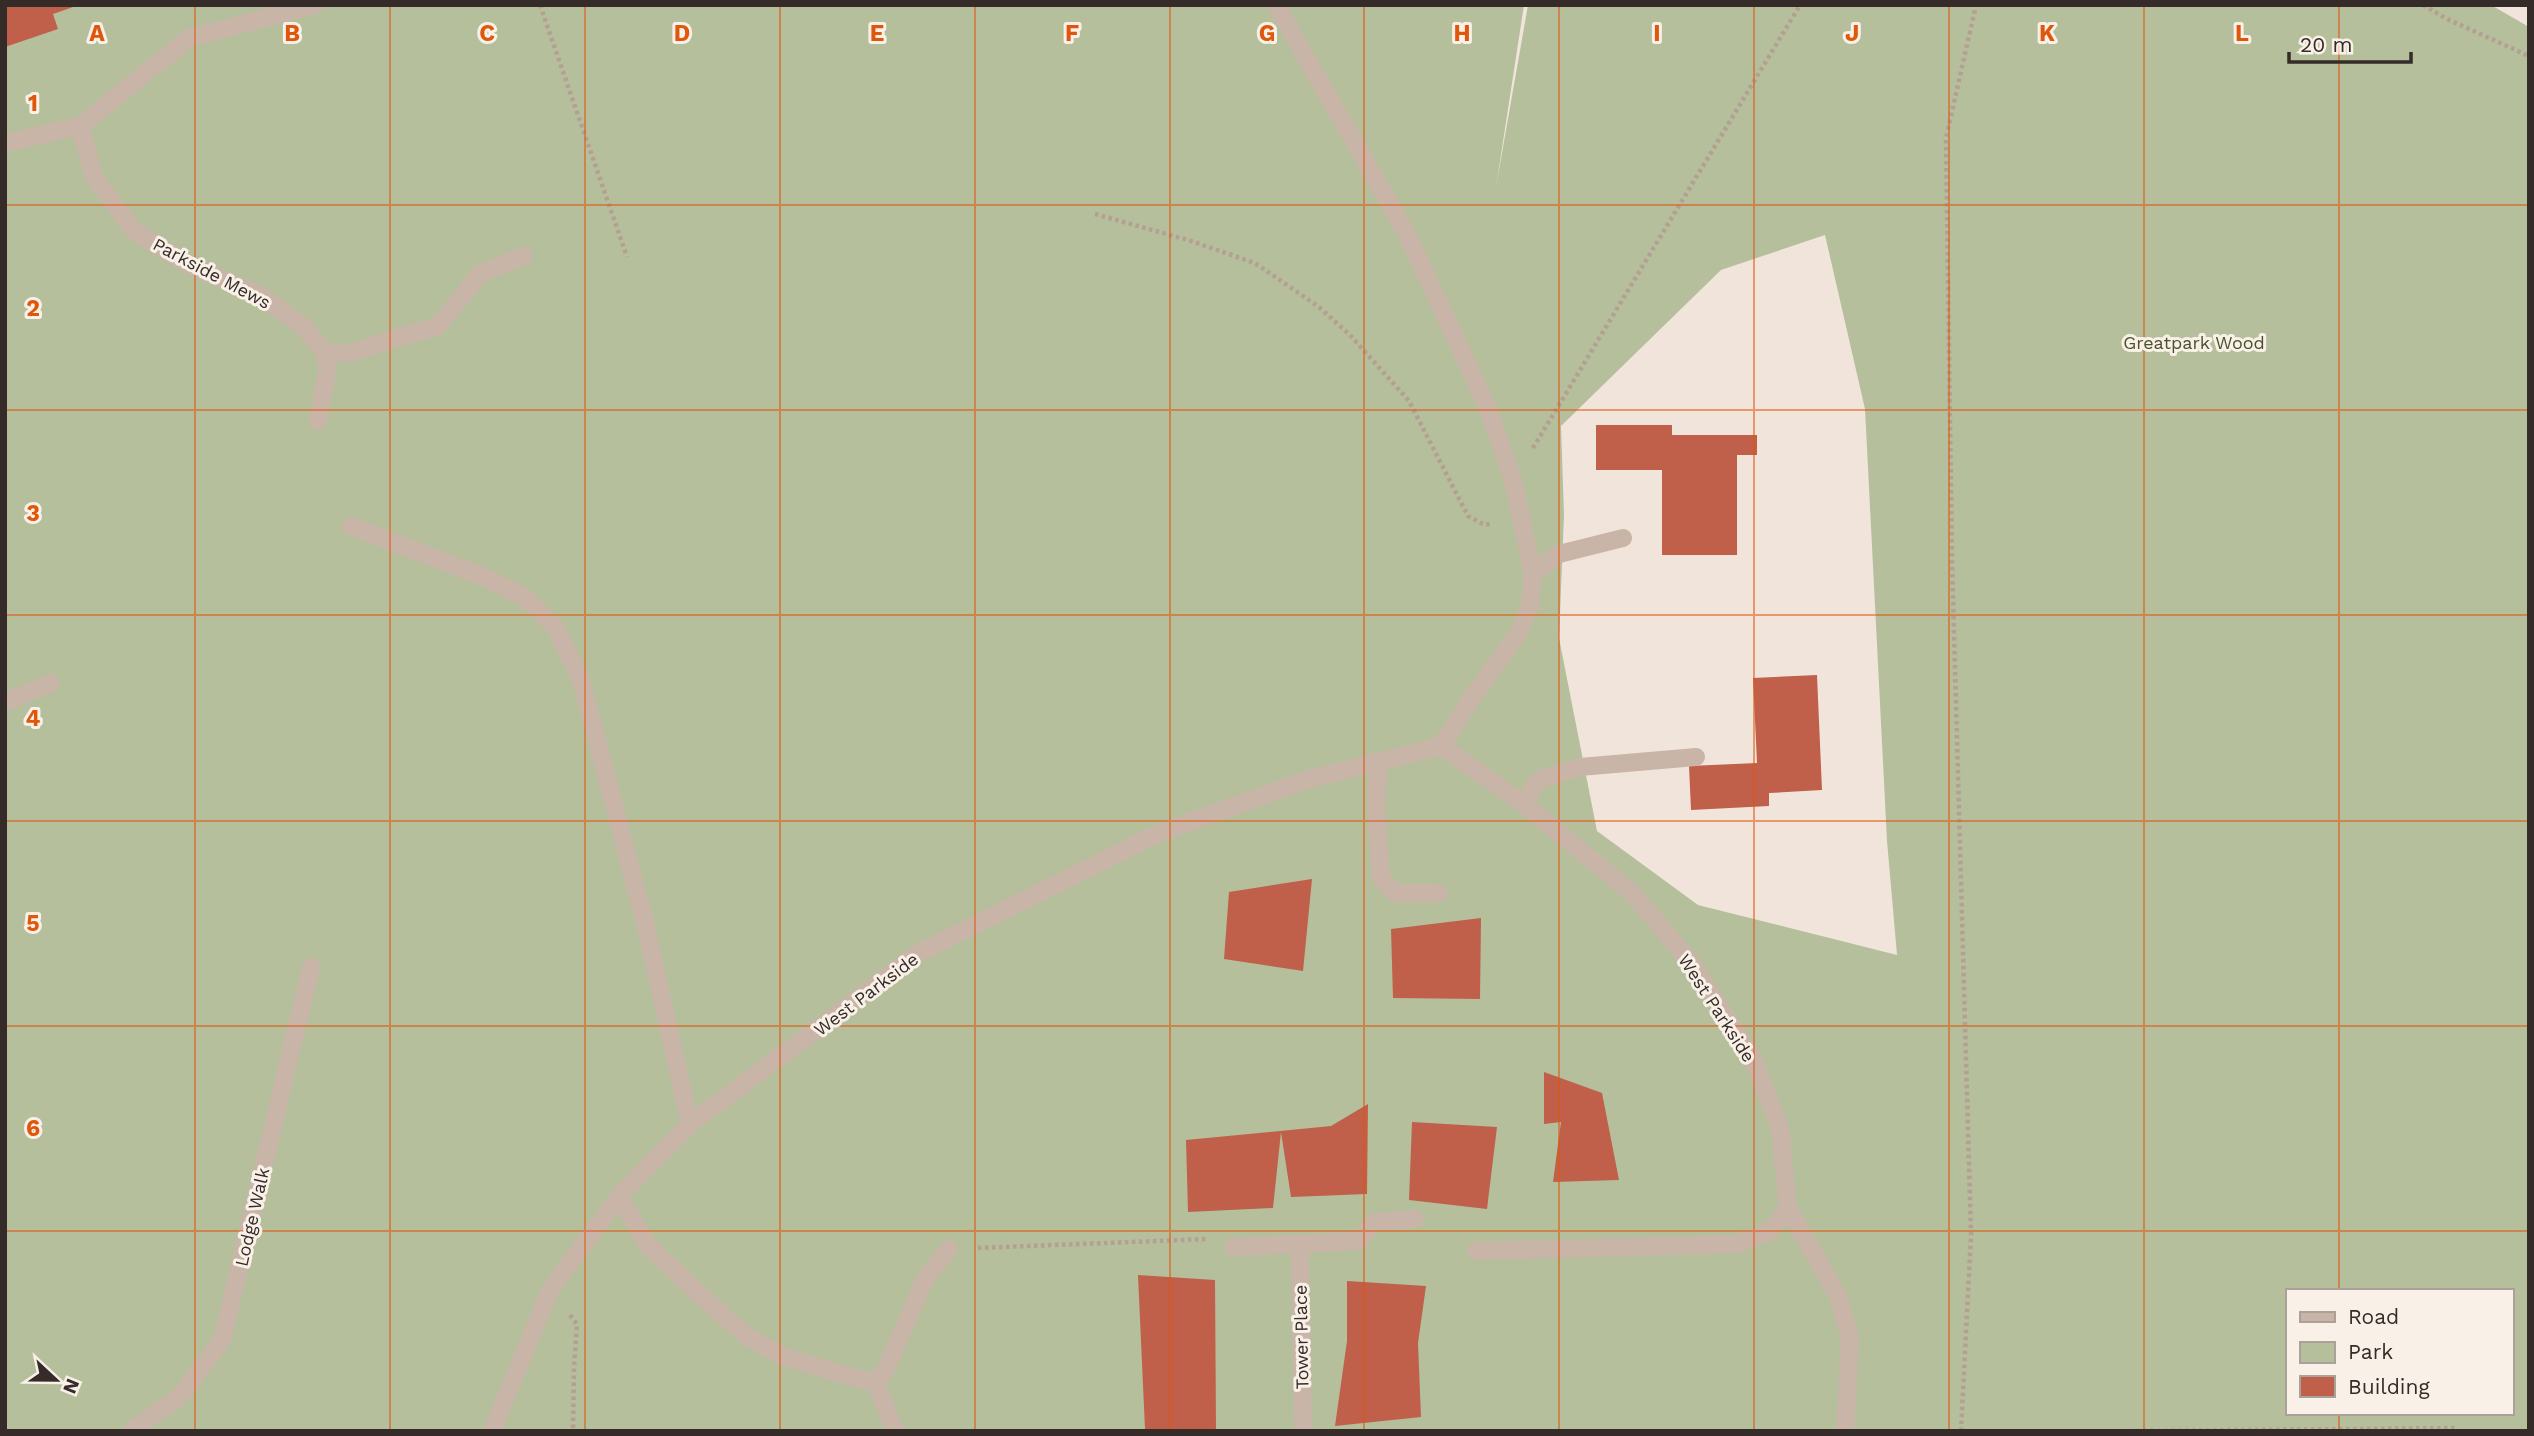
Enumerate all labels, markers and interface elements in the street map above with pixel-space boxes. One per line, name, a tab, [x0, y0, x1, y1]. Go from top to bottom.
text: A	[89, 20, 105, 47]
text: B	[284, 20, 300, 47]
text: C	[479, 20, 495, 47]
text: D	[674, 20, 690, 47]
text: E	[870, 20, 884, 47]
text: F	[1065, 20, 1079, 47]
text: G	[1259, 20, 1275, 47]
text: H	[1453, 20, 1471, 47]
text: I	[1653, 20, 1661, 47]
text: J	[1845, 20, 1859, 47]
text: K	[2039, 20, 2055, 47]
text: L	[2235, 20, 2249, 47]
scale bar	[2289, 21, 2412, 65]
text: 20 m	[2300, 32, 2352, 57]
text: 1	[28, 90, 38, 117]
street label: Parkside Mews	[150, 233, 274, 313]
text: 2	[26, 295, 40, 322]
park label: Greatpark Wood	[2123, 332, 2265, 353]
text: 3	[26, 500, 40, 527]
text: 4	[26, 705, 41, 732]
text: 5	[26, 910, 40, 937]
street label: West Parkside	[810, 948, 922, 1040]
street label: West Parkside	[1674, 950, 1760, 1066]
text: 6	[26, 1115, 40, 1142]
street label: Lodge Walk	[230, 1166, 274, 1268]
street label: Tower Place	[1290, 1284, 1312, 1390]
legend	[2286, 1289, 2513, 1415]
text: Road	[2348, 1304, 2399, 1329]
text: Park	[2348, 1339, 2393, 1364]
north arrow	[21, 1345, 91, 1415]
text: Building	[2348, 1374, 2430, 1399]
text: N	[58, 1375, 85, 1397]

